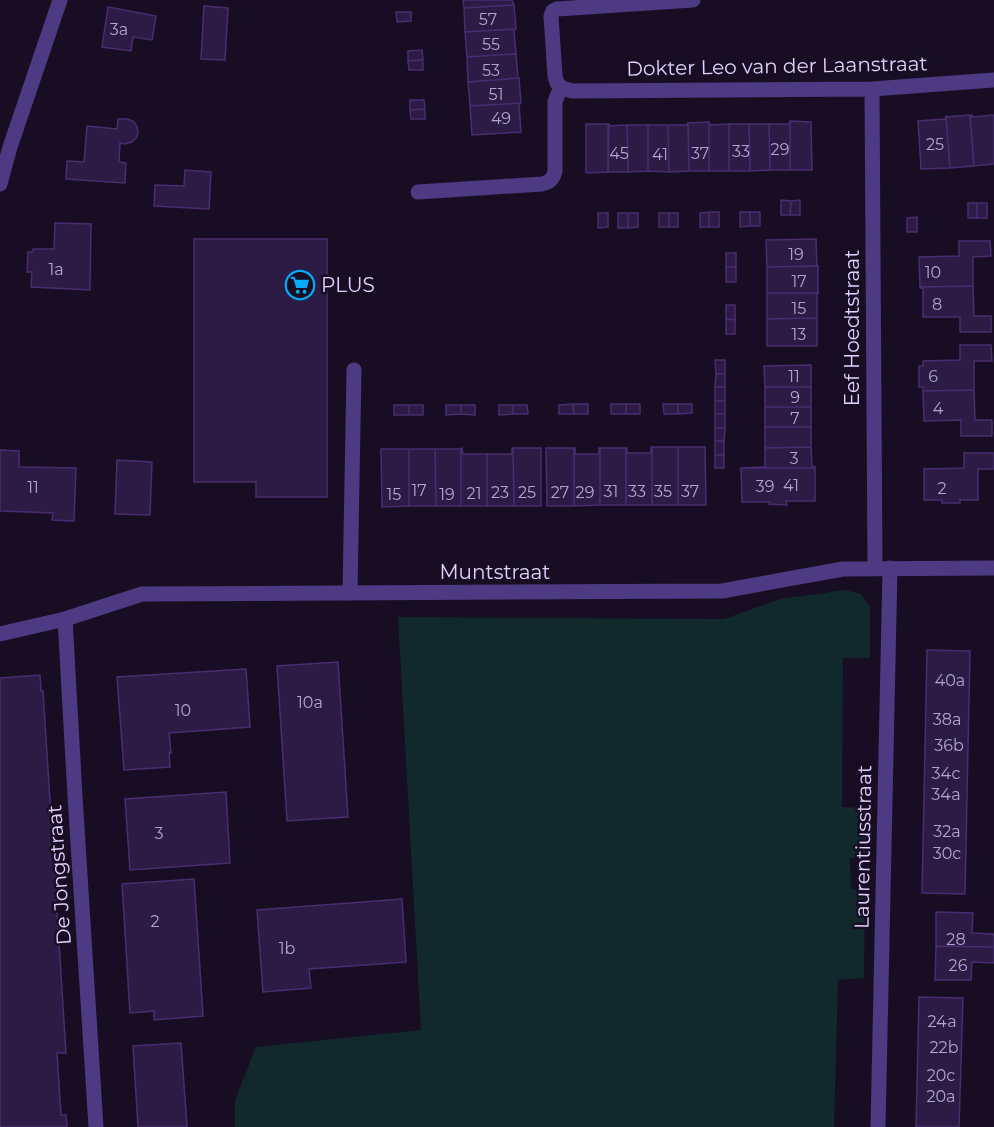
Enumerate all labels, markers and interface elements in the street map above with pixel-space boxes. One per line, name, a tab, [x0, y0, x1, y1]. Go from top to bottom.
house number: 57	[479, 10, 497, 29]
house number: 3a	[110, 20, 128, 39]
house number: 55	[482, 35, 500, 54]
street label: Dokter Leo van der Laanstraat	[626, 51, 928, 81]
house number: 53	[482, 61, 500, 80]
house number: 51	[489, 85, 503, 104]
house number: 49	[491, 109, 511, 128]
house number: 25	[926, 135, 944, 154]
house number: 29	[771, 140, 789, 159]
house number: 33	[732, 142, 750, 161]
house number: 45	[609, 144, 629, 163]
house number: 37	[691, 144, 709, 163]
house number: 41	[652, 145, 668, 164]
house number: 19	[788, 245, 804, 264]
street label: Eef Hoedtstraat	[840, 250, 864, 406]
house number: 1a	[48, 260, 64, 279]
house number: 10	[925, 263, 941, 282]
supermarket icon: PLUS	[284, 269, 316, 301]
house number: 17	[791, 272, 807, 291]
place label: PLUS	[321, 273, 375, 297]
house number: 8	[932, 295, 942, 314]
house number: 15	[792, 299, 806, 318]
house number: 13	[792, 325, 806, 344]
house number: 11	[788, 367, 800, 386]
house number: 6	[928, 367, 938, 386]
house number: 9	[790, 388, 800, 407]
house number: 4	[933, 399, 944, 418]
house number: 7	[790, 409, 800, 428]
house number: 3	[789, 449, 799, 468]
house number: 41	[783, 476, 799, 495]
house number: 39	[756, 477, 774, 496]
house number: 11	[27, 478, 39, 497]
house number: 2	[937, 479, 947, 498]
house number: 17	[411, 481, 427, 500]
house number: 31	[604, 482, 618, 501]
house number: 33	[628, 482, 646, 501]
house number: 35	[654, 482, 672, 501]
house number: 37	[681, 482, 699, 501]
house number: 23	[491, 483, 509, 502]
house number: 25	[518, 483, 536, 502]
house number: 27	[551, 483, 569, 502]
house number: 29	[576, 483, 594, 502]
house number: 21	[467, 484, 481, 503]
house number: 15	[387, 485, 401, 504]
house number: 19	[439, 485, 455, 504]
street label: Muntstraat	[440, 560, 551, 584]
house number: 40a	[935, 671, 965, 690]
house number: 10a	[297, 693, 323, 712]
house number: 10	[175, 701, 191, 720]
house number: 38a	[933, 710, 961, 729]
house number: 36b	[934, 736, 964, 755]
house number: 34c	[932, 764, 960, 783]
street label: Laurentiusstraat	[850, 765, 876, 929]
house number: 34a	[931, 785, 961, 804]
street label: De Jongstraat	[42, 804, 76, 946]
house number: 32a	[933, 822, 961, 841]
house number: 3	[154, 824, 164, 843]
house number: 30c	[933, 844, 961, 863]
house number: 2	[150, 912, 160, 931]
house number: 28	[946, 930, 966, 949]
house number: 1b	[279, 939, 295, 958]
house number: 26	[949, 956, 968, 975]
house number: 24a	[927, 1012, 957, 1031]
house number: 22b	[929, 1038, 959, 1057]
house number: 20c	[927, 1066, 955, 1085]
house number: 20a	[926, 1087, 956, 1106]

